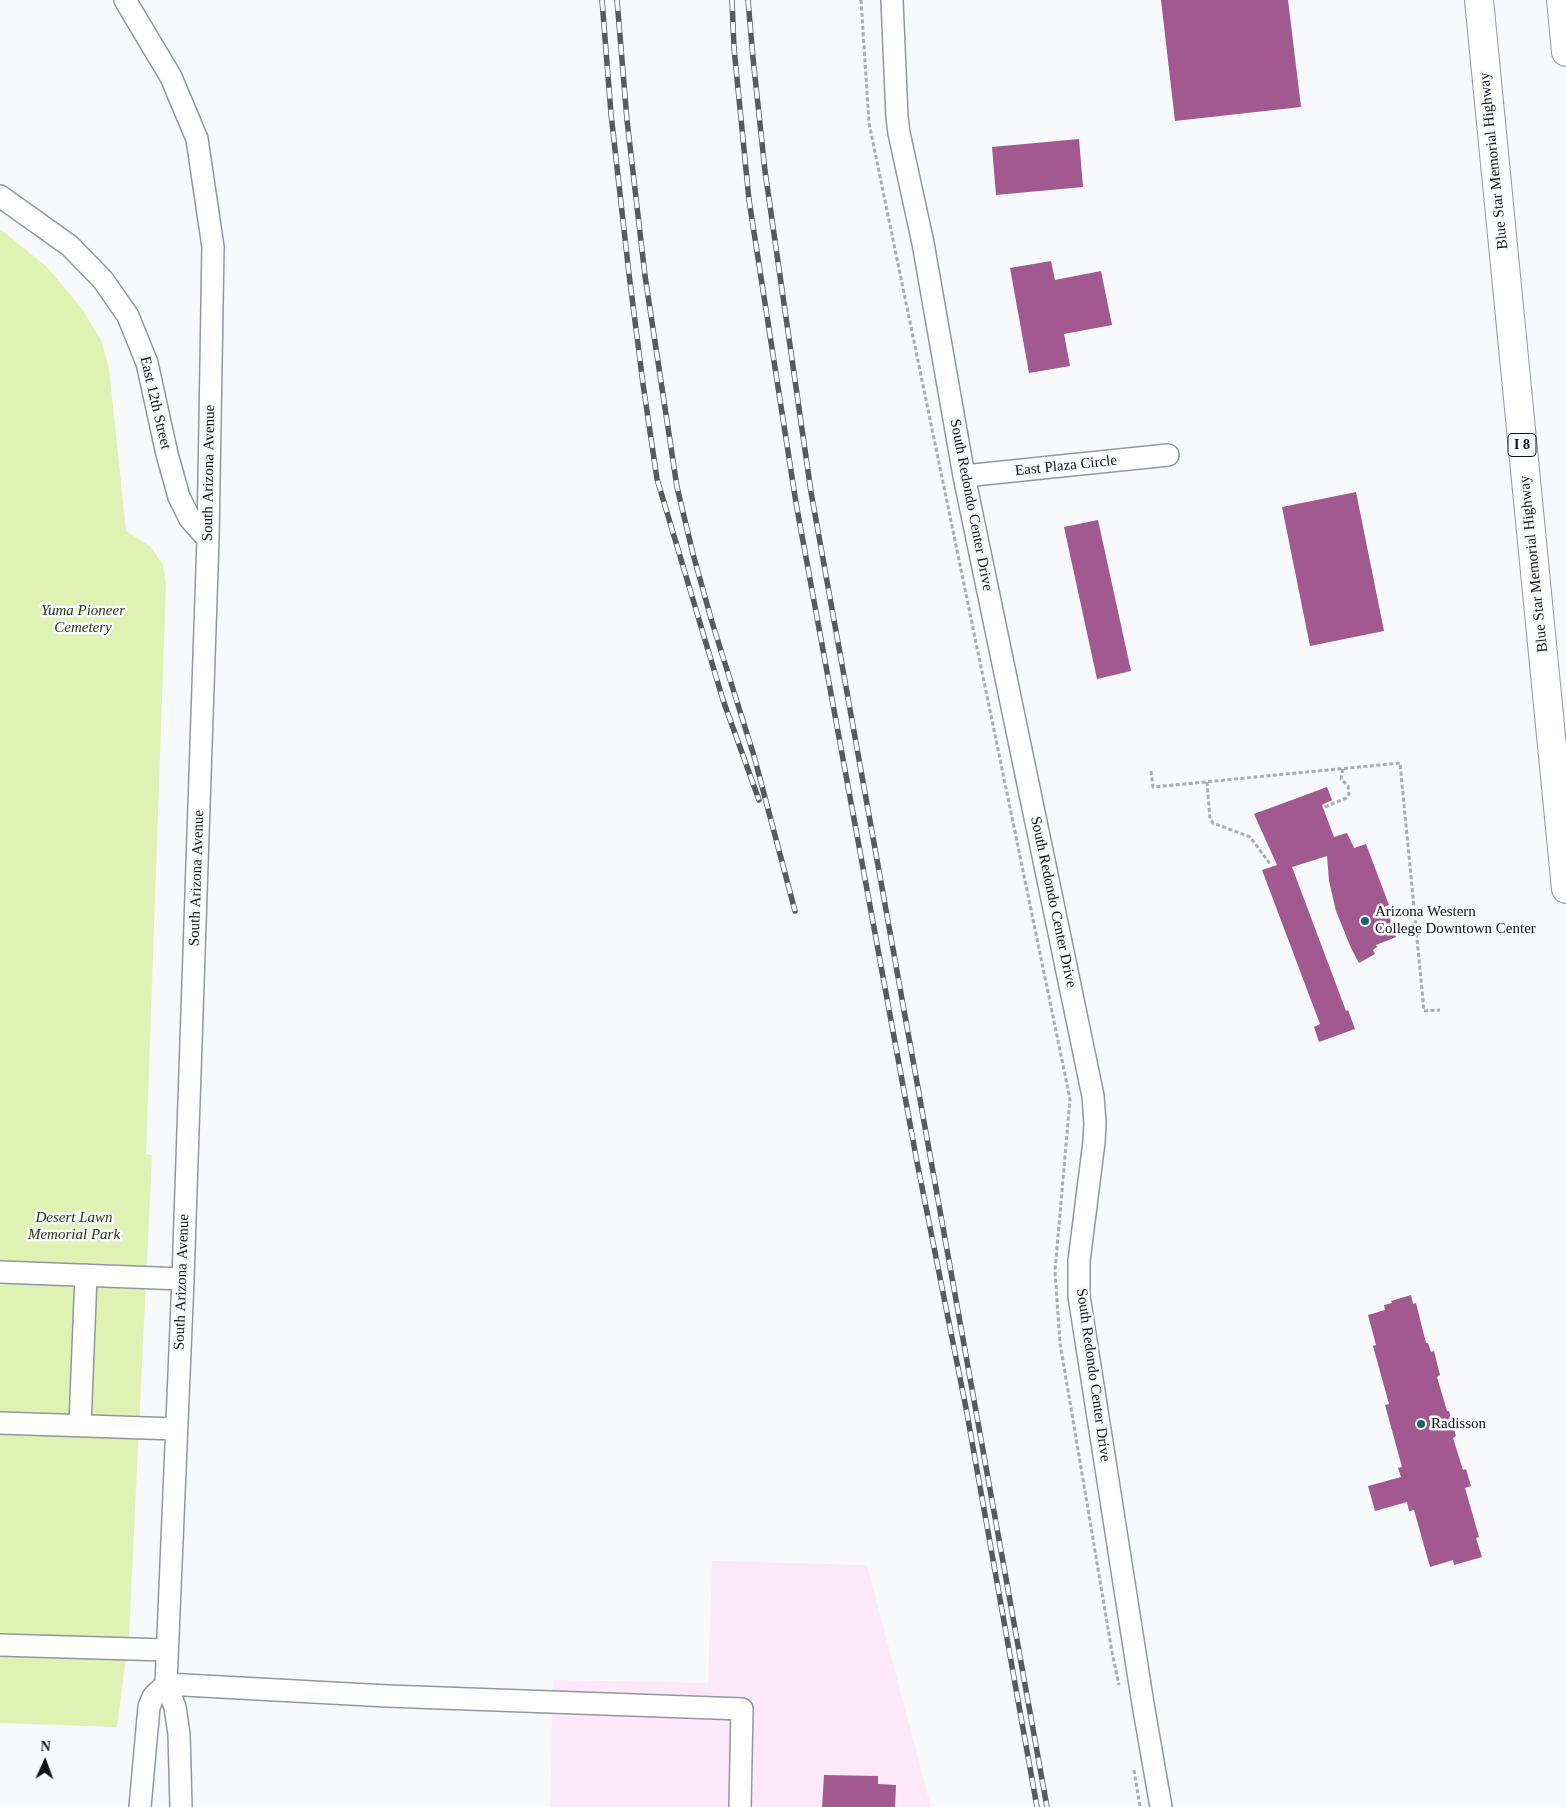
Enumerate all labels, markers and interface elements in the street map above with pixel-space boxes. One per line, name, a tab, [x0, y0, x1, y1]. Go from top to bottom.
street label: Blue Star Memorial Highway	[1476, 72, 1512, 250]
street label: East 12th Street	[136, 355, 174, 451]
street label: South Arizona Avenue	[199, 405, 219, 541]
street label: South Redondo Center Drive	[946, 418, 996, 592]
road number: I 8	[1508, 434, 1536, 456]
street label: East Plaza Circle	[1014, 452, 1118, 480]
street label: Blue Star Memorial Highway	[1516, 475, 1552, 653]
park label: Yuma Pioneer Cemetery	[41, 602, 125, 637]
street label: South Arizona Avenue	[186, 810, 208, 946]
street label: South Redondo Center Drive	[1026, 815, 1080, 989]
place label: Arizona Western College Downtown Center	[1375, 903, 1536, 938]
marker: Arizona Western College Downtown Center	[1359, 915, 1371, 927]
park label: Desert Lawn Memorial Park	[28, 1209, 120, 1244]
street label: South Arizona Avenue	[171, 1214, 193, 1350]
street label: South Redondo Center Drive	[1072, 1287, 1114, 1463]
place label: Radisson	[1431, 1415, 1486, 1433]
marker: Radisson	[1415, 1418, 1427, 1430]
north arrow	[20, 1737, 70, 1787]
text: N	[40, 1739, 51, 1754]

